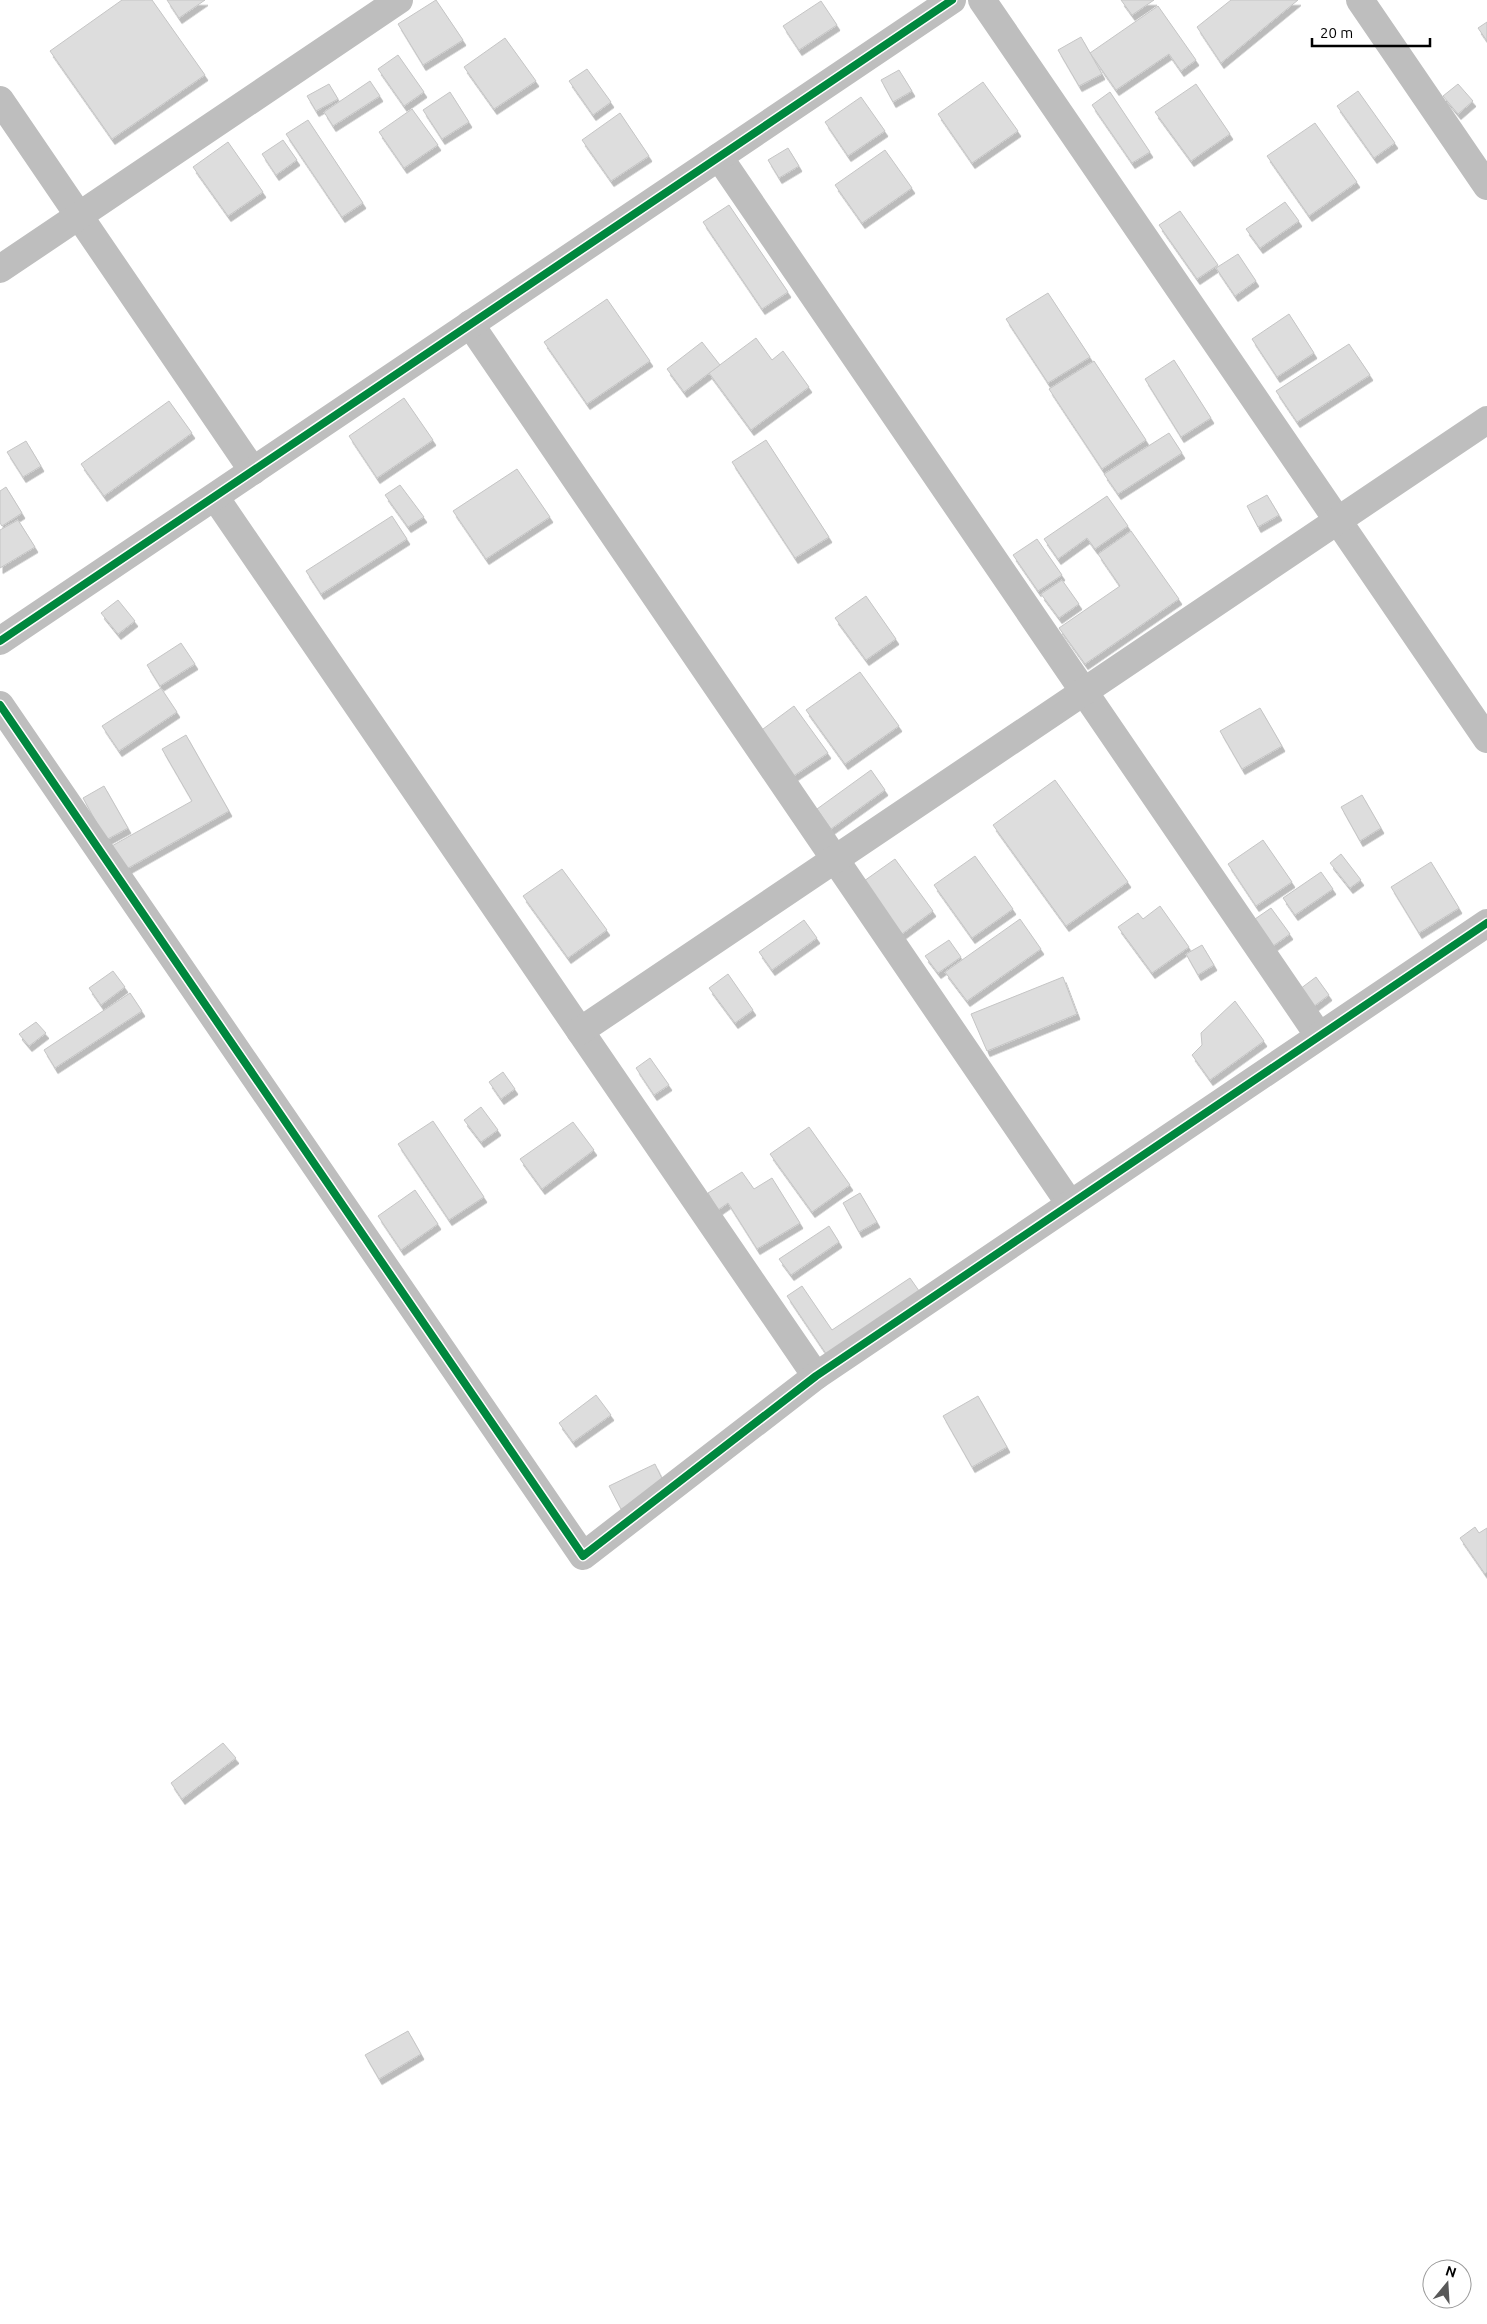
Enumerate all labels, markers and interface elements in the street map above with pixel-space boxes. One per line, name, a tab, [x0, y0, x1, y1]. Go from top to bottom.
scale bar	[1312, 15, 1430, 47]
text: 20 m	[1320, 24, 1353, 41]
north arrow	[1422, 2259, 1472, 2309]
text: N	[1444, 2262, 1458, 2281]

